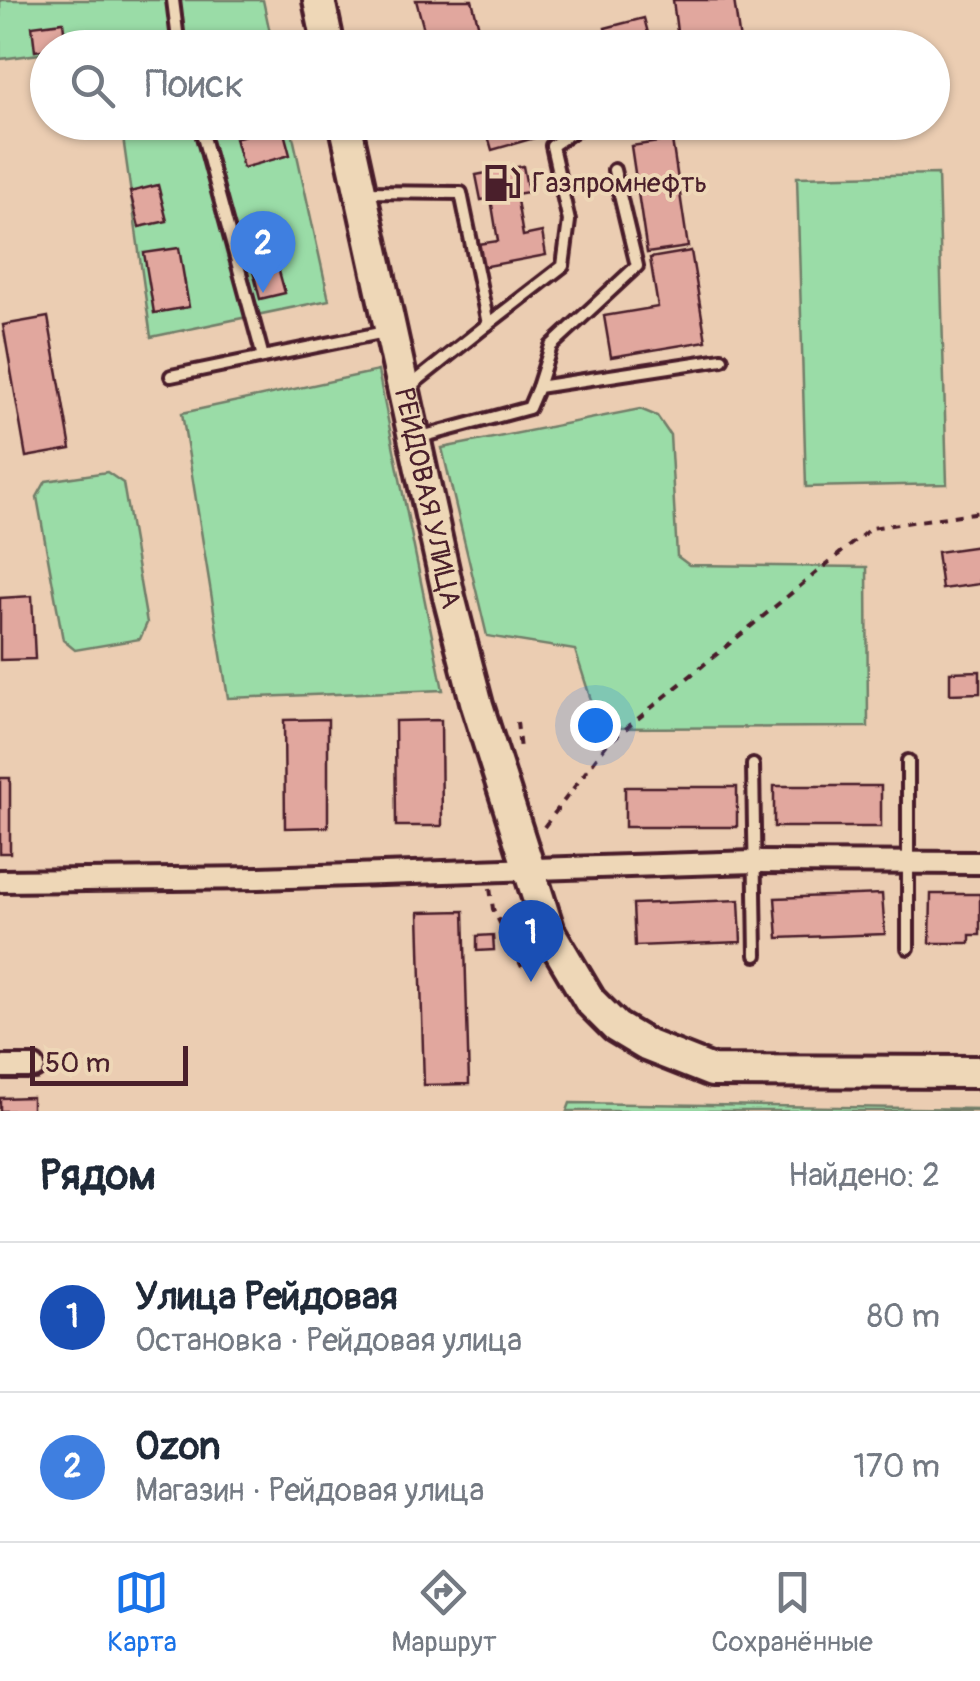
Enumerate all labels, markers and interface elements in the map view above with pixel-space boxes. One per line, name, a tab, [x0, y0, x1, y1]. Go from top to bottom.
search box	[30, 30, 950, 140]
icon: search	[65, 58, 120, 113]
text: Поиск	[145, 61, 244, 109]
fuel station icon: Газпромнефть	[481, 162, 523, 204]
place label: Газпромнефть	[532, 166, 707, 201]
pin: 2	[230, 210, 296, 293]
street label: РЕЙДОВАЯ УЛИЦА	[386, 385, 469, 612]
your location	[570, 700, 621, 751]
pin: 1	[498, 900, 564, 982]
scale bar	[30, 1041, 188, 1086]
text: 50 m	[45, 1046, 110, 1081]
text: Рядом	[40, 1150, 156, 1202]
text: Найдено: 2	[788, 1156, 940, 1196]
text: Улица Рейдовая	[135, 1273, 398, 1321]
text: 1	[66, 1297, 79, 1337]
text: 80 m	[867, 1297, 940, 1337]
text: Остановка · Рейдовая улица	[135, 1321, 522, 1361]
text: Ozon	[135, 1423, 220, 1471]
text: 2	[64, 1447, 81, 1487]
text: 170 m	[853, 1447, 940, 1487]
text: Магазин · Рейдовая улица	[135, 1471, 484, 1511]
tab: Карта	[107, 1565, 177, 1660]
tab: Маршрут	[391, 1565, 497, 1660]
tab: Сохранённые	[711, 1565, 873, 1660]

